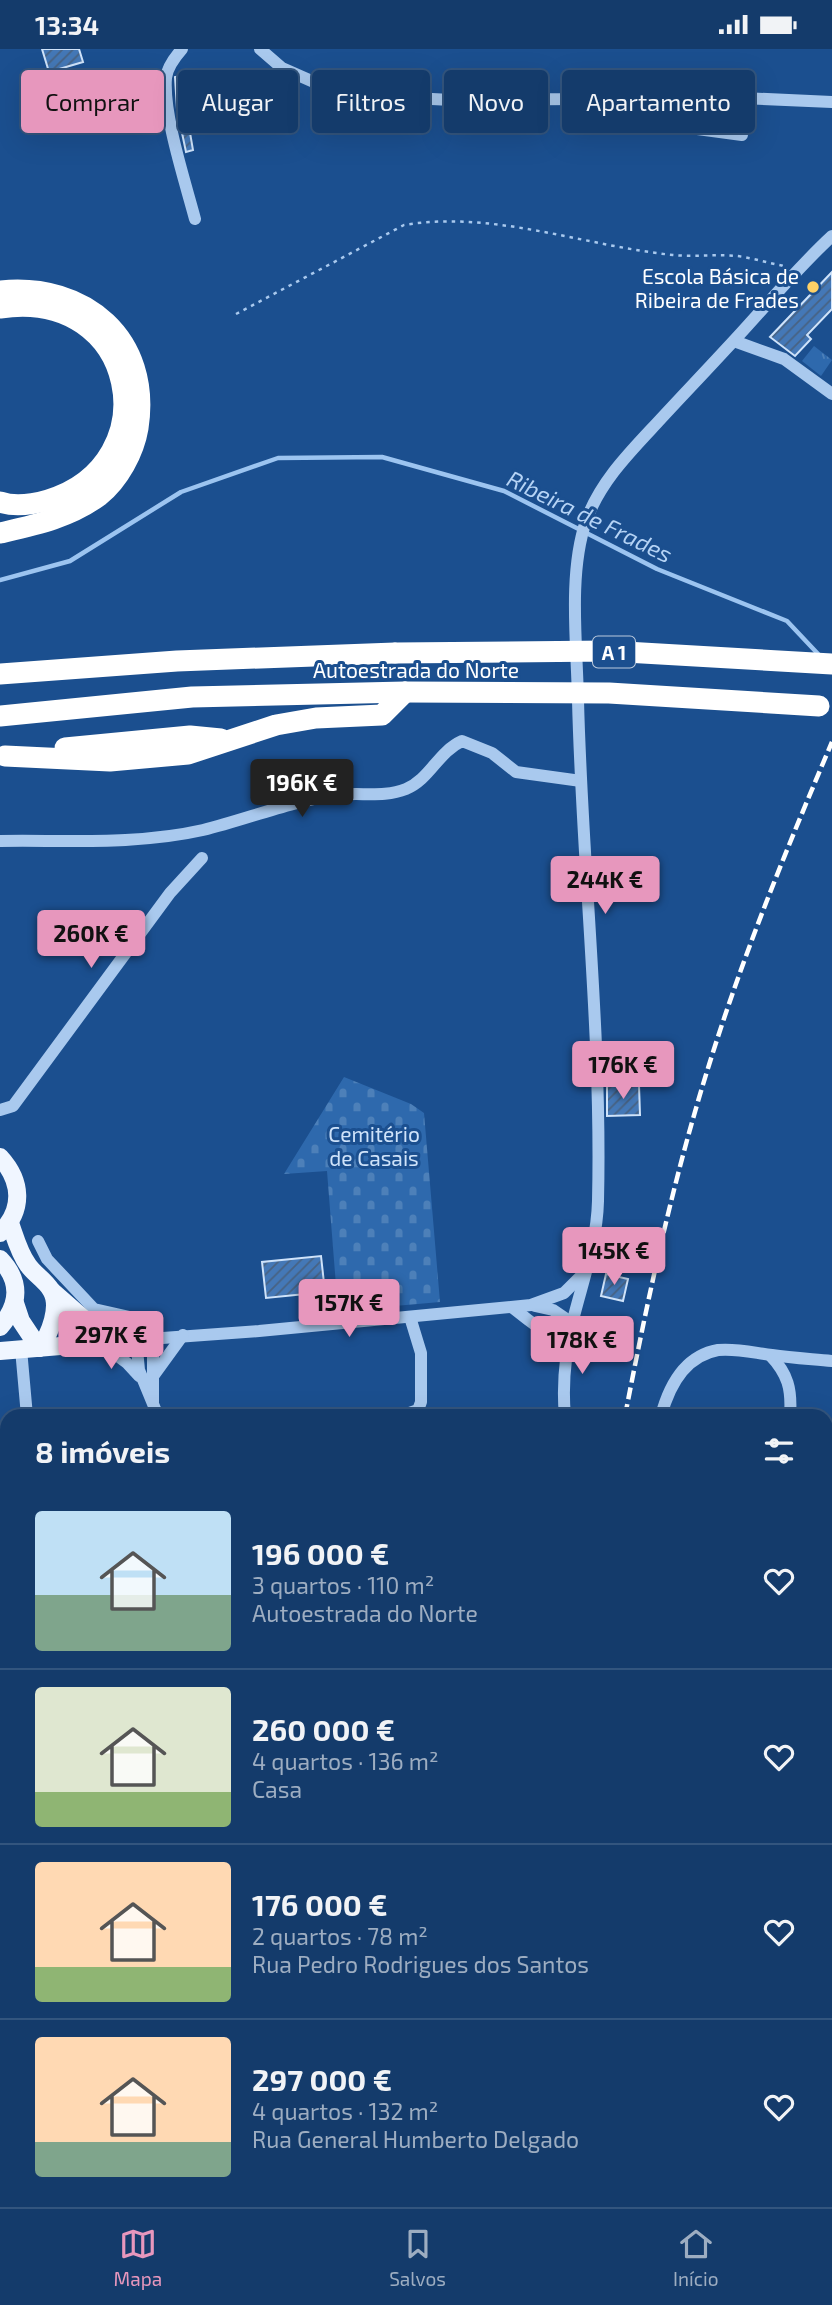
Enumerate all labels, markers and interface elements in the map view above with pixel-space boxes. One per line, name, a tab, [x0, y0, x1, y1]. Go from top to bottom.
text: 13:34	[35, 9, 99, 40]
chip: Comprar	[21, 70, 164, 133]
chip: Alugar	[178, 70, 298, 133]
chip: Filtros	[312, 70, 430, 133]
chip: Novo	[444, 70, 548, 133]
chip: Apartamento	[562, 70, 755, 133]
place label: Escola Básica de Ribeira de Frades	[635, 263, 799, 312]
marker: Escola Básica de Ribeira de Frades	[805, 279, 821, 295]
water label: Ribeira de Frades	[503, 464, 677, 568]
road number: A 1	[593, 637, 635, 667]
street label: Autoestrada do Norte	[313, 657, 519, 682]
pin: 196K €	[245, 759, 359, 819]
text: 196K €	[266, 768, 338, 796]
pin: 244K €	[548, 857, 662, 916]
text: 244K €	[567, 865, 643, 893]
pin: 260K €	[34, 911, 148, 970]
text: 260K €	[53, 919, 129, 947]
pin: 176K €	[566, 1041, 680, 1101]
text: 176K €	[588, 1050, 658, 1078]
park label: Cemitério de Casais	[328, 1121, 420, 1170]
pin: 145K €	[557, 1227, 671, 1287]
text: 145K €	[578, 1236, 650, 1264]
pin: 157K €	[292, 1279, 406, 1339]
text: 157K €	[315, 1288, 383, 1316]
pin: 297K €	[54, 1311, 168, 1371]
pin: 178K €	[525, 1317, 639, 1376]
text: 297K €	[74, 1320, 148, 1348]
text: 178K €	[547, 1325, 617, 1353]
icon: filters	[760, 1432, 798, 1470]
text: 8 imóveis	[35, 1433, 170, 1469]
text: 196 000 €	[252, 1535, 389, 1571]
icon: home	[91, 1539, 175, 1623]
icon: heart	[760, 1562, 798, 1600]
text: 3 quartos · 110 m²	[252, 1571, 434, 1599]
text: Autoestrada do Norte	[252, 1599, 478, 1627]
text: 260 000 €	[252, 1711, 395, 1747]
icon: home	[91, 1715, 175, 1799]
icon: heart	[760, 1738, 798, 1776]
text: 4 quartos · 136 m²	[252, 1747, 438, 1775]
text: Casa	[252, 1775, 302, 1803]
text: 176 000 €	[252, 1886, 388, 1922]
icon: home	[91, 1890, 175, 1974]
icon: heart	[760, 1913, 798, 1951]
text: 2 quartos · 78 m²	[252, 1922, 428, 1950]
text: Rua Pedro Rodrigues dos Santos	[252, 1950, 589, 1978]
text: 297 000 €	[252, 2061, 392, 2097]
icon: home	[91, 2065, 175, 2149]
icon: heart	[760, 2088, 798, 2126]
text: 4 quartos · 132 m²	[252, 2097, 438, 2125]
text: Rua General Humberto Delgado	[252, 2125, 579, 2153]
tab: Mapa	[114, 2225, 162, 2290]
tab: Salvos	[389, 2225, 446, 2290]
tab: Início	[673, 2225, 718, 2290]

